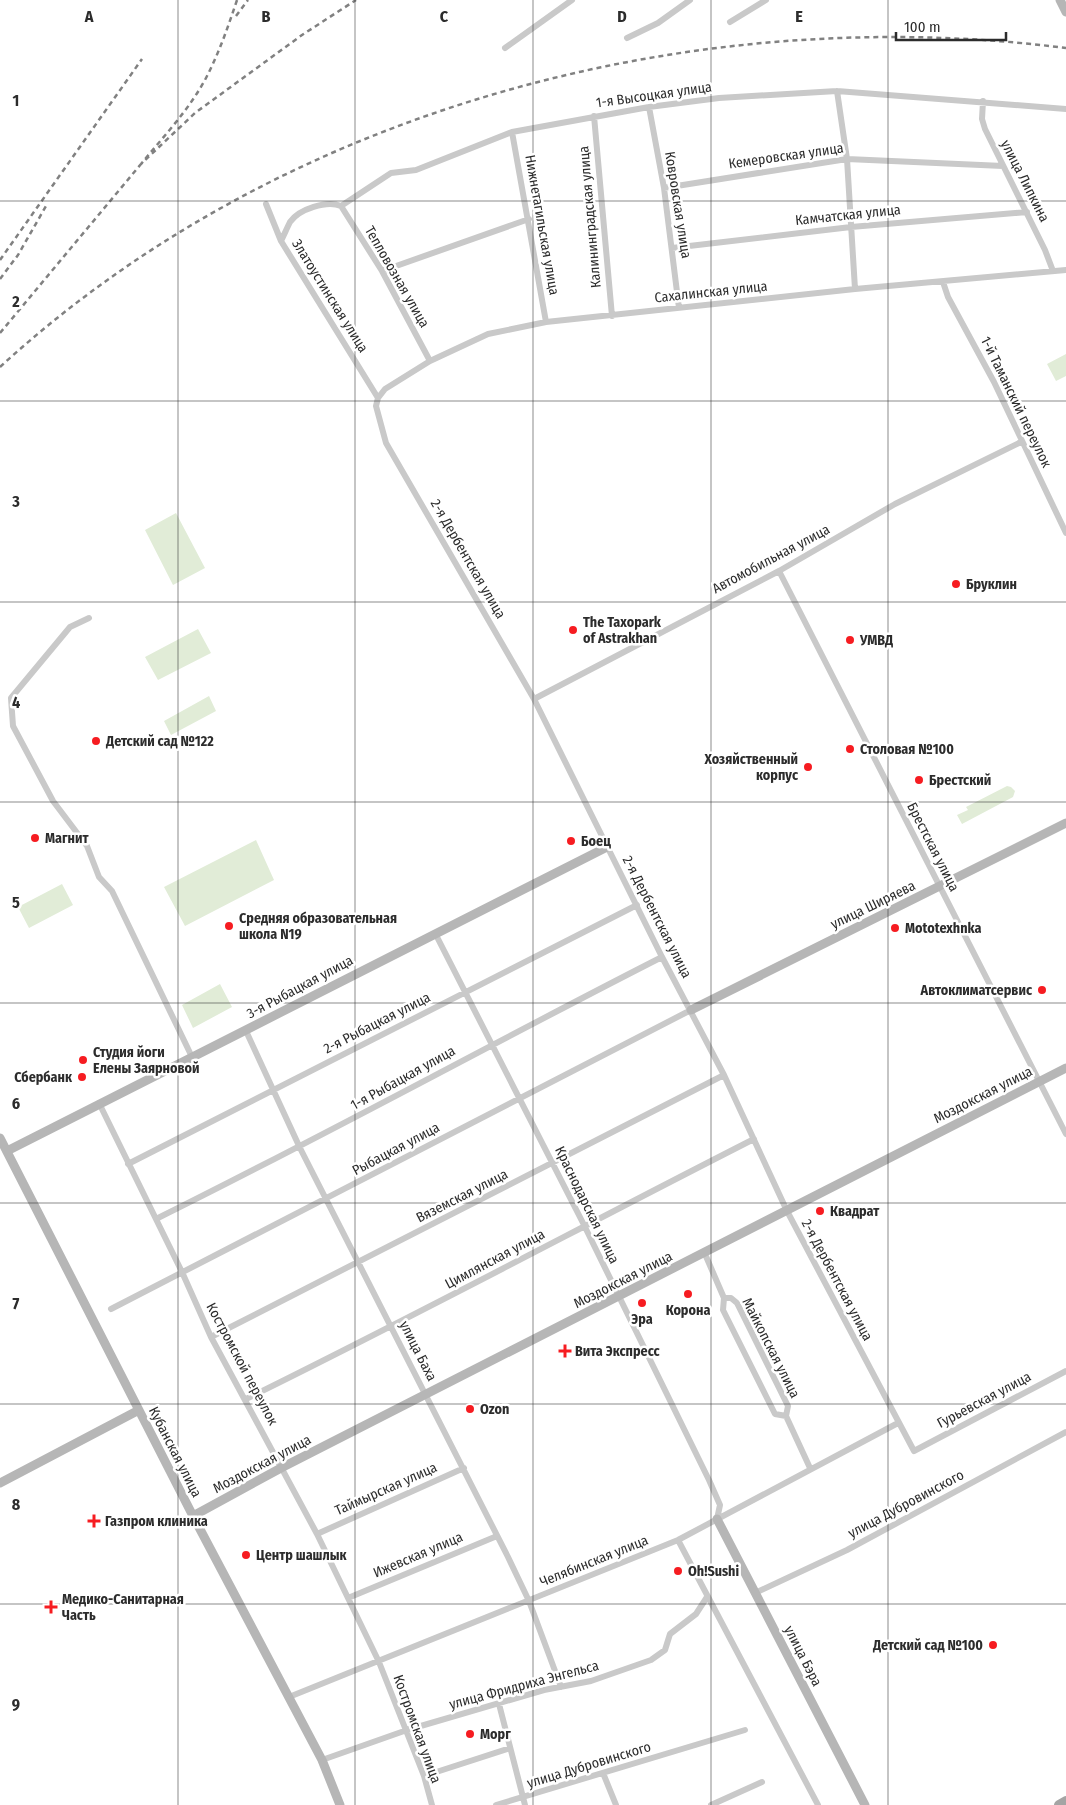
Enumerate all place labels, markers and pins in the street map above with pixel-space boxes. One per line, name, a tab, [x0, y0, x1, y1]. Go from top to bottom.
place label: Бруклин	[966, 576, 1017, 593]
marker: Бруклин	[950, 578, 962, 590]
place label: The Taxopark of Astrakhan	[583, 614, 662, 647]
marker: The Taxopark of Astrakhan	[567, 624, 579, 636]
place label: УМВД	[859, 632, 893, 649]
marker: УМВД	[844, 634, 856, 646]
place label: Детский сад №122	[105, 733, 214, 750]
marker: Детский сад №122	[90, 735, 102, 747]
place label: Столовая №100	[860, 741, 954, 758]
marker: Столовая №100	[844, 743, 856, 755]
place label: Хозяйственный корпус	[704, 751, 799, 784]
marker: Хозяйственный корпус	[802, 761, 814, 773]
place label: Брестский	[929, 772, 991, 789]
marker: Брестский	[913, 774, 925, 786]
place label: Магнит	[45, 830, 89, 847]
marker: Магнит	[29, 832, 41, 844]
place label: Боец	[581, 833, 611, 850]
marker: Боец	[565, 835, 577, 847]
place label: Средняя образовательная школа N19	[239, 910, 397, 943]
marker: Средняя образовательная школа N19	[223, 920, 235, 932]
place label: Mototexhnka	[905, 920, 981, 937]
marker: Mototexhnka	[889, 922, 901, 934]
place label: Автоклиматсервис	[920, 982, 1033, 999]
marker: Автоклиматсервис	[1036, 984, 1048, 996]
place label: Студия йоги Елены Заярновой	[93, 1044, 199, 1077]
marker: Студия йоги Елены Заярновой	[77, 1054, 89, 1066]
place label: Сбербанк	[14, 1069, 73, 1086]
marker: Сбербанк	[76, 1071, 88, 1083]
place label: Квадрат	[830, 1203, 880, 1220]
marker: Квадрат	[814, 1205, 826, 1217]
marker: Корона	[682, 1288, 694, 1300]
marker: Эра	[636, 1297, 648, 1309]
place label: Корона	[666, 1302, 710, 1319]
place label: Эра	[631, 1311, 653, 1328]
place label: Вита Экспресс	[575, 1343, 660, 1360]
marker: Вита Экспресс	[559, 1345, 571, 1357]
place label: Ozon	[480, 1401, 509, 1418]
marker: Ozon	[464, 1403, 476, 1415]
place label: Газпром клиника	[105, 1513, 208, 1530]
marker: Газпром клиника	[87, 1514, 101, 1528]
place label: Центр шашлык	[256, 1547, 347, 1564]
marker: Центр шашлык	[240, 1549, 252, 1561]
place label: Oh!Sushi	[688, 1563, 739, 1580]
marker: Oh!Sushi	[672, 1565, 684, 1577]
place label: Медико-Санитарная Часть	[62, 1591, 184, 1624]
marker: Медико-Санитарная Часть	[44, 1600, 58, 1614]
place label: Детский сад №100	[872, 1637, 983, 1654]
marker: Детский сад №100	[987, 1639, 999, 1651]
place label: Морг	[480, 1726, 511, 1743]
marker: Морг	[464, 1728, 476, 1740]

